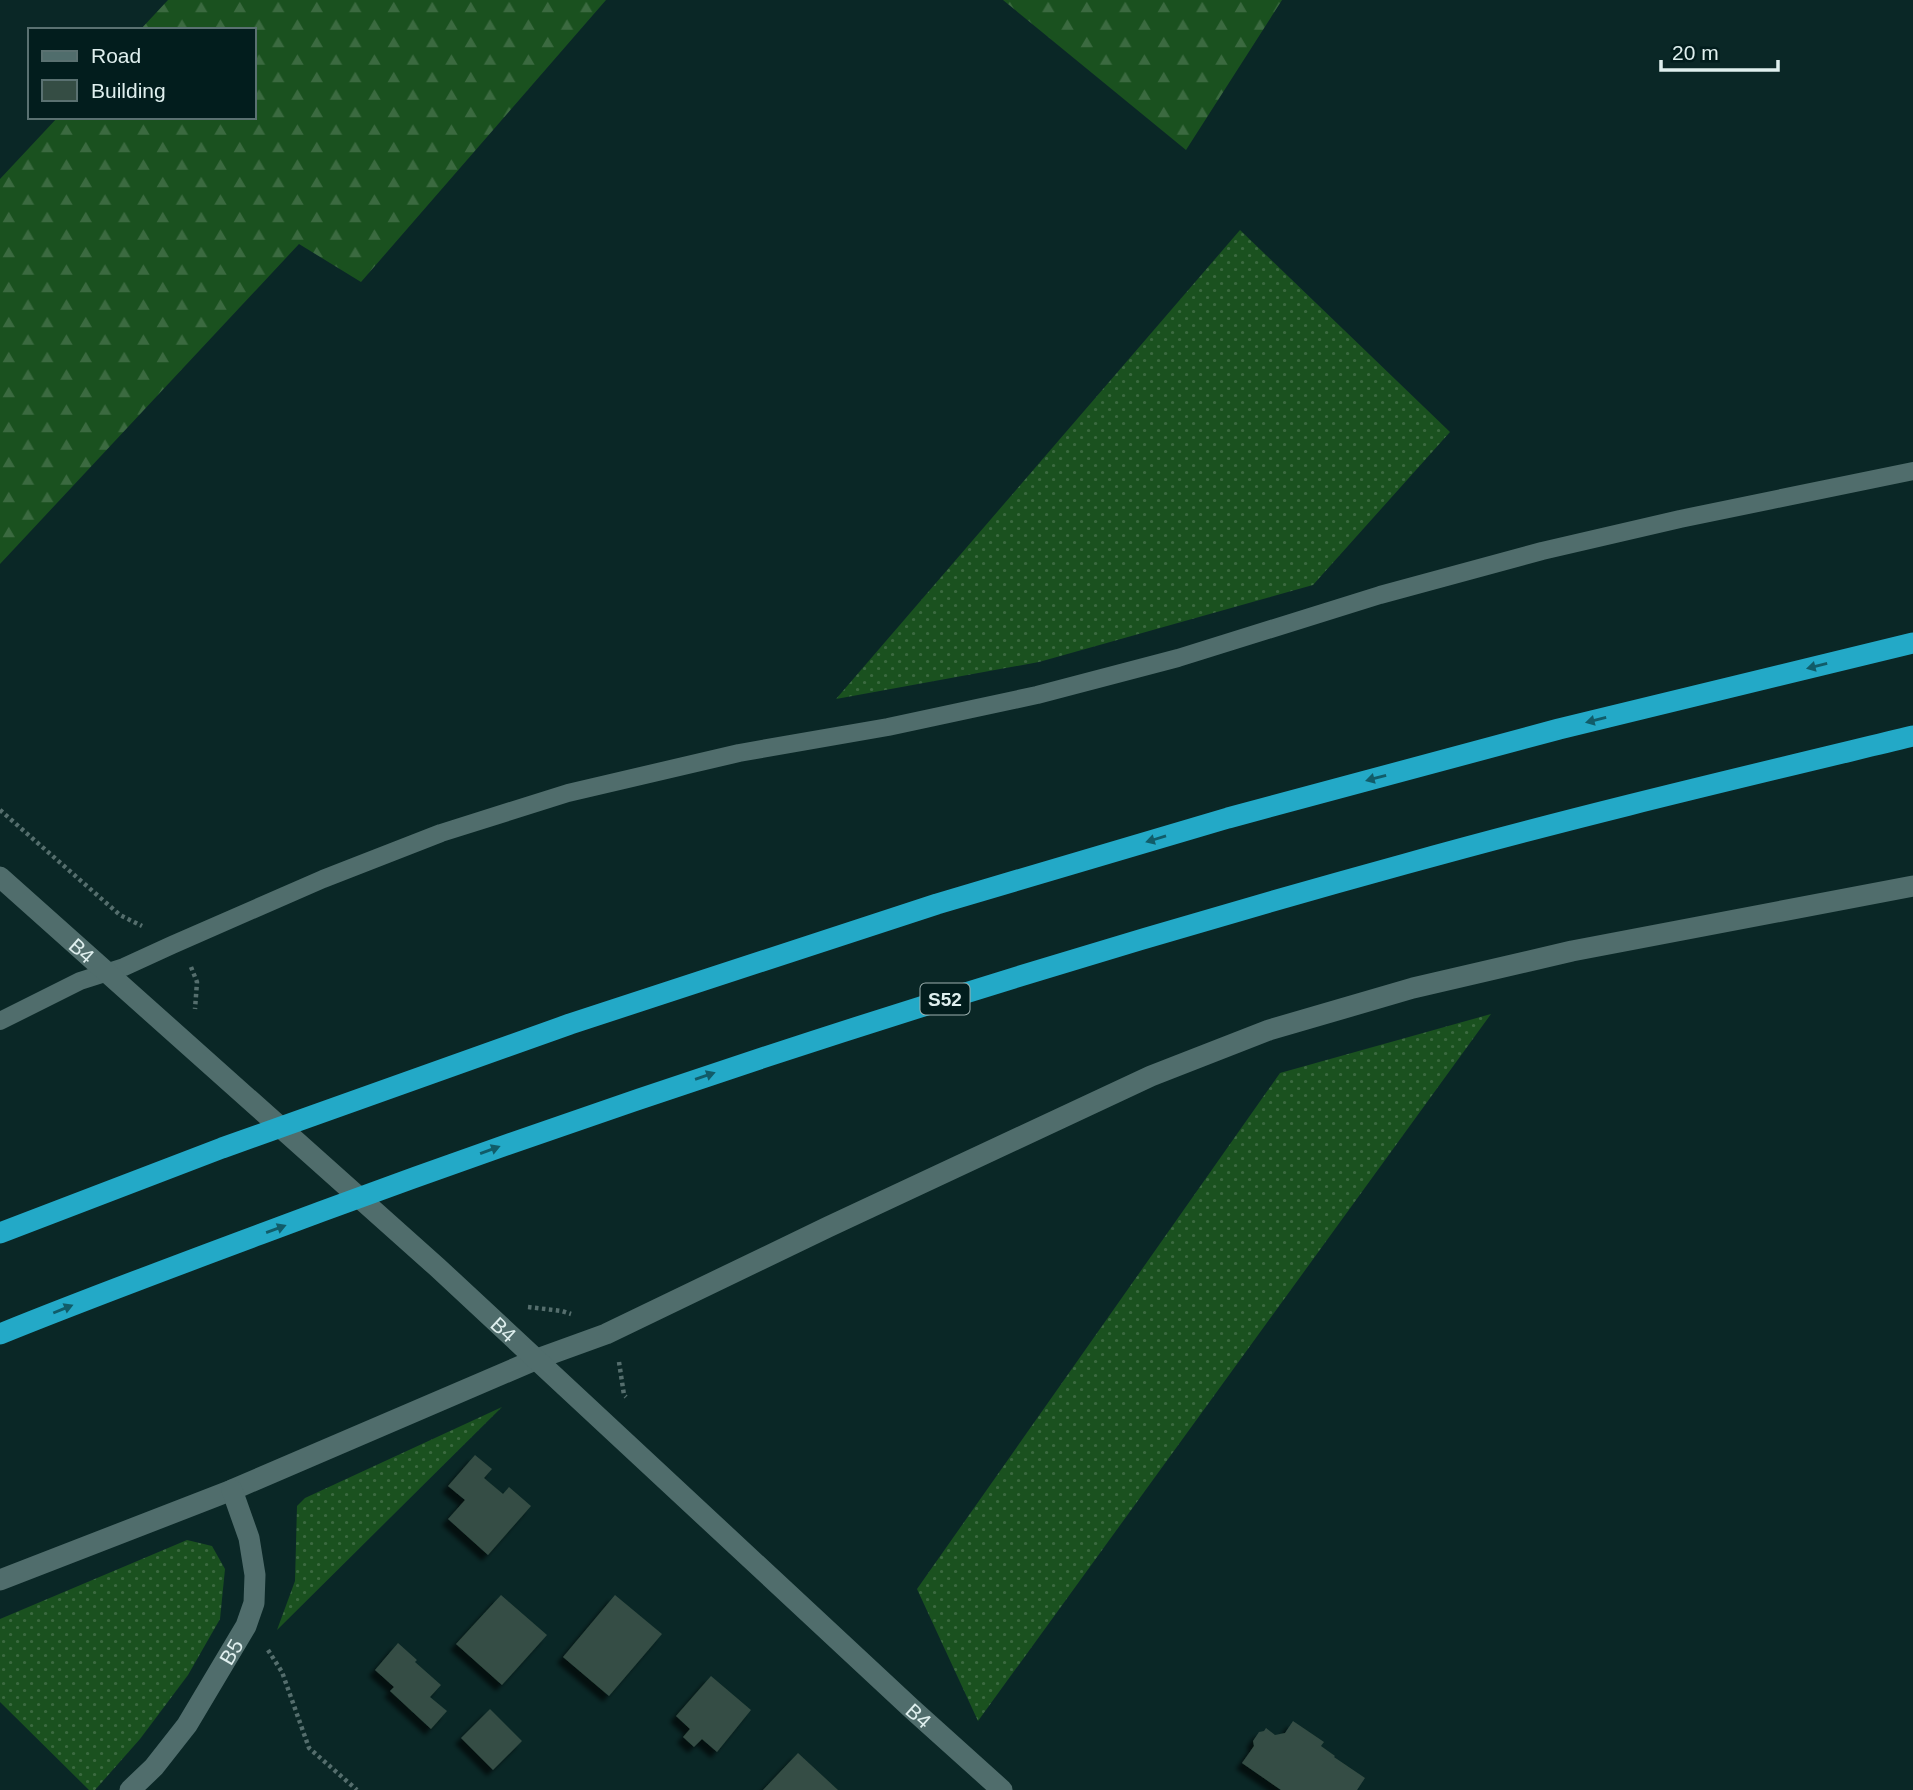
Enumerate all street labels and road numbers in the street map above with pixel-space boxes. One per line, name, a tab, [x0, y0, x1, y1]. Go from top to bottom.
street label: B4	[65, 933, 100, 968]
road number: S52	[920, 984, 970, 1015]
street label: B4	[487, 1312, 521, 1347]
street label: B5	[214, 1635, 247, 1669]
street label: B4	[902, 1698, 936, 1733]

